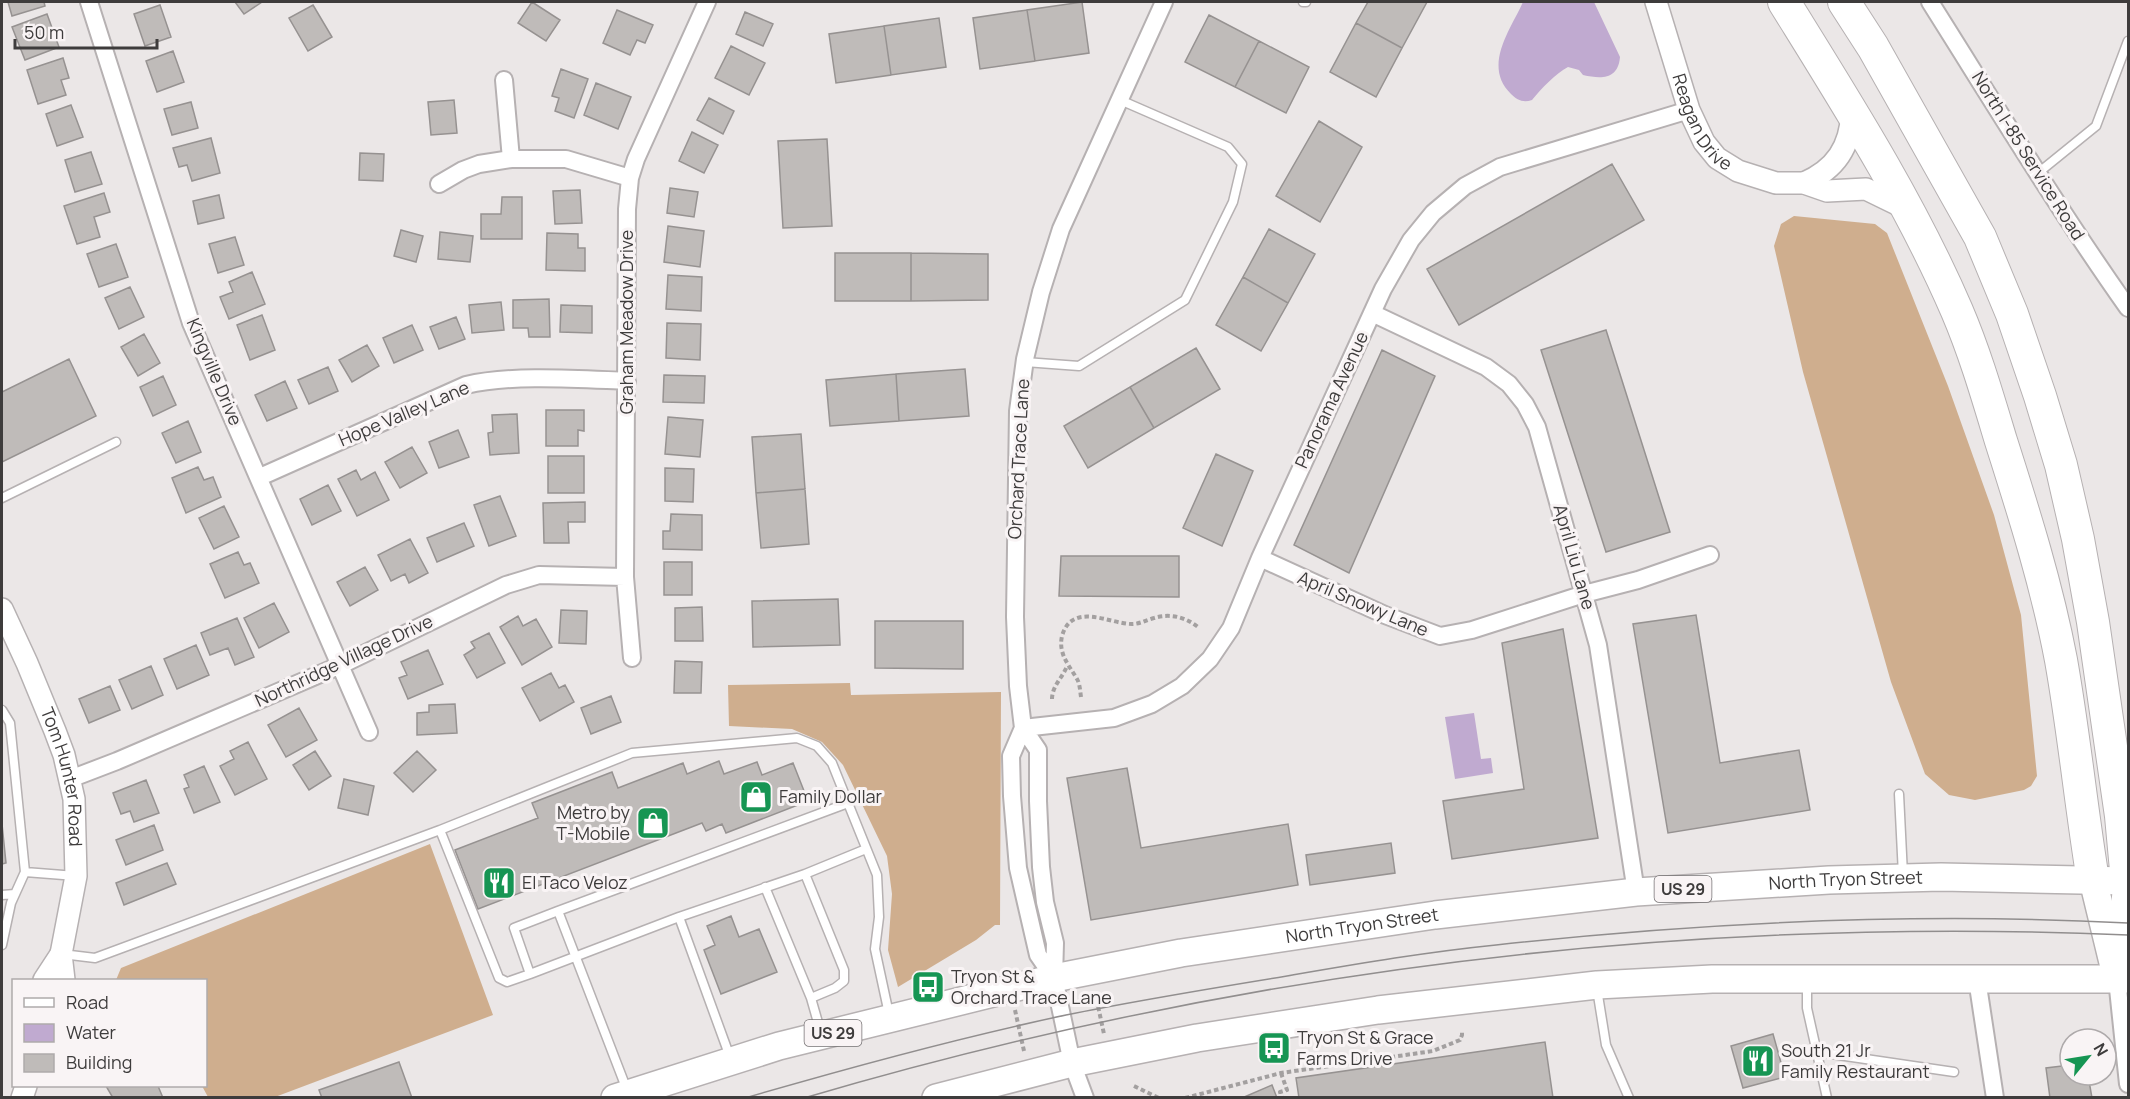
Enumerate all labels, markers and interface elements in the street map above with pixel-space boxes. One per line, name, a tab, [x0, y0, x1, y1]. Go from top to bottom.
scale bar	[15, 12, 158, 50]
text: 50 m	[24, 20, 64, 44]
street label: North I-85 Service Road	[1967, 66, 2091, 245]
street label: Reagan Drive	[1668, 71, 1737, 176]
street label: Graham Meadow Drive	[614, 230, 638, 414]
street label: Kingville Drive	[182, 314, 248, 429]
street label: Panorama Avenue	[1289, 327, 1373, 472]
street label: Hope Valley Lane	[334, 375, 473, 451]
street label: Orchard Trace Lane	[1002, 378, 1034, 540]
street label: April Liu Lane	[1548, 501, 1601, 612]
street label: April Snowy Lane	[1294, 565, 1432, 641]
street label: Northridge Village Drive	[251, 608, 436, 712]
street label: Tom Hunter Road	[36, 703, 88, 847]
shop icon: Family Dollar	[738, 779, 774, 815]
place label: Family Dollar	[779, 784, 883, 808]
place label: Metro by T-Mobile	[556, 800, 630, 845]
shop icon: Metro by T-Mobile	[635, 805, 671, 841]
street label: North Tryon Street	[1768, 864, 1923, 895]
restaurant icon: El Taco Veloz	[481, 865, 517, 901]
place label: El Taco Veloz	[522, 870, 628, 894]
road number: US 29	[1654, 876, 1712, 902]
street label: North Tryon Street	[1284, 902, 1440, 948]
place label: Tryon St & Orchard Trace Lane	[951, 964, 1112, 1009]
bus stop icon: Tryon St & Orchard Trace Lane	[910, 969, 946, 1005]
legend	[12, 979, 207, 1087]
text: Road	[66, 990, 109, 1014]
text: Water	[66, 1020, 116, 1044]
road number: US 29	[804, 1020, 862, 1046]
place label: Tryon St & Grace Farms Drive	[1297, 1025, 1434, 1070]
north arrow	[2058, 1027, 2118, 1087]
bus stop icon: Tryon St & Grace Farms Drive	[1256, 1030, 1292, 1066]
place label: South 21 Jr Family Restaurant	[1781, 1038, 1930, 1083]
text: N	[2089, 1039, 2113, 1060]
restaurant icon: South 21 Jr Family Restaurant	[1740, 1043, 1776, 1079]
text: Building	[66, 1050, 132, 1074]

